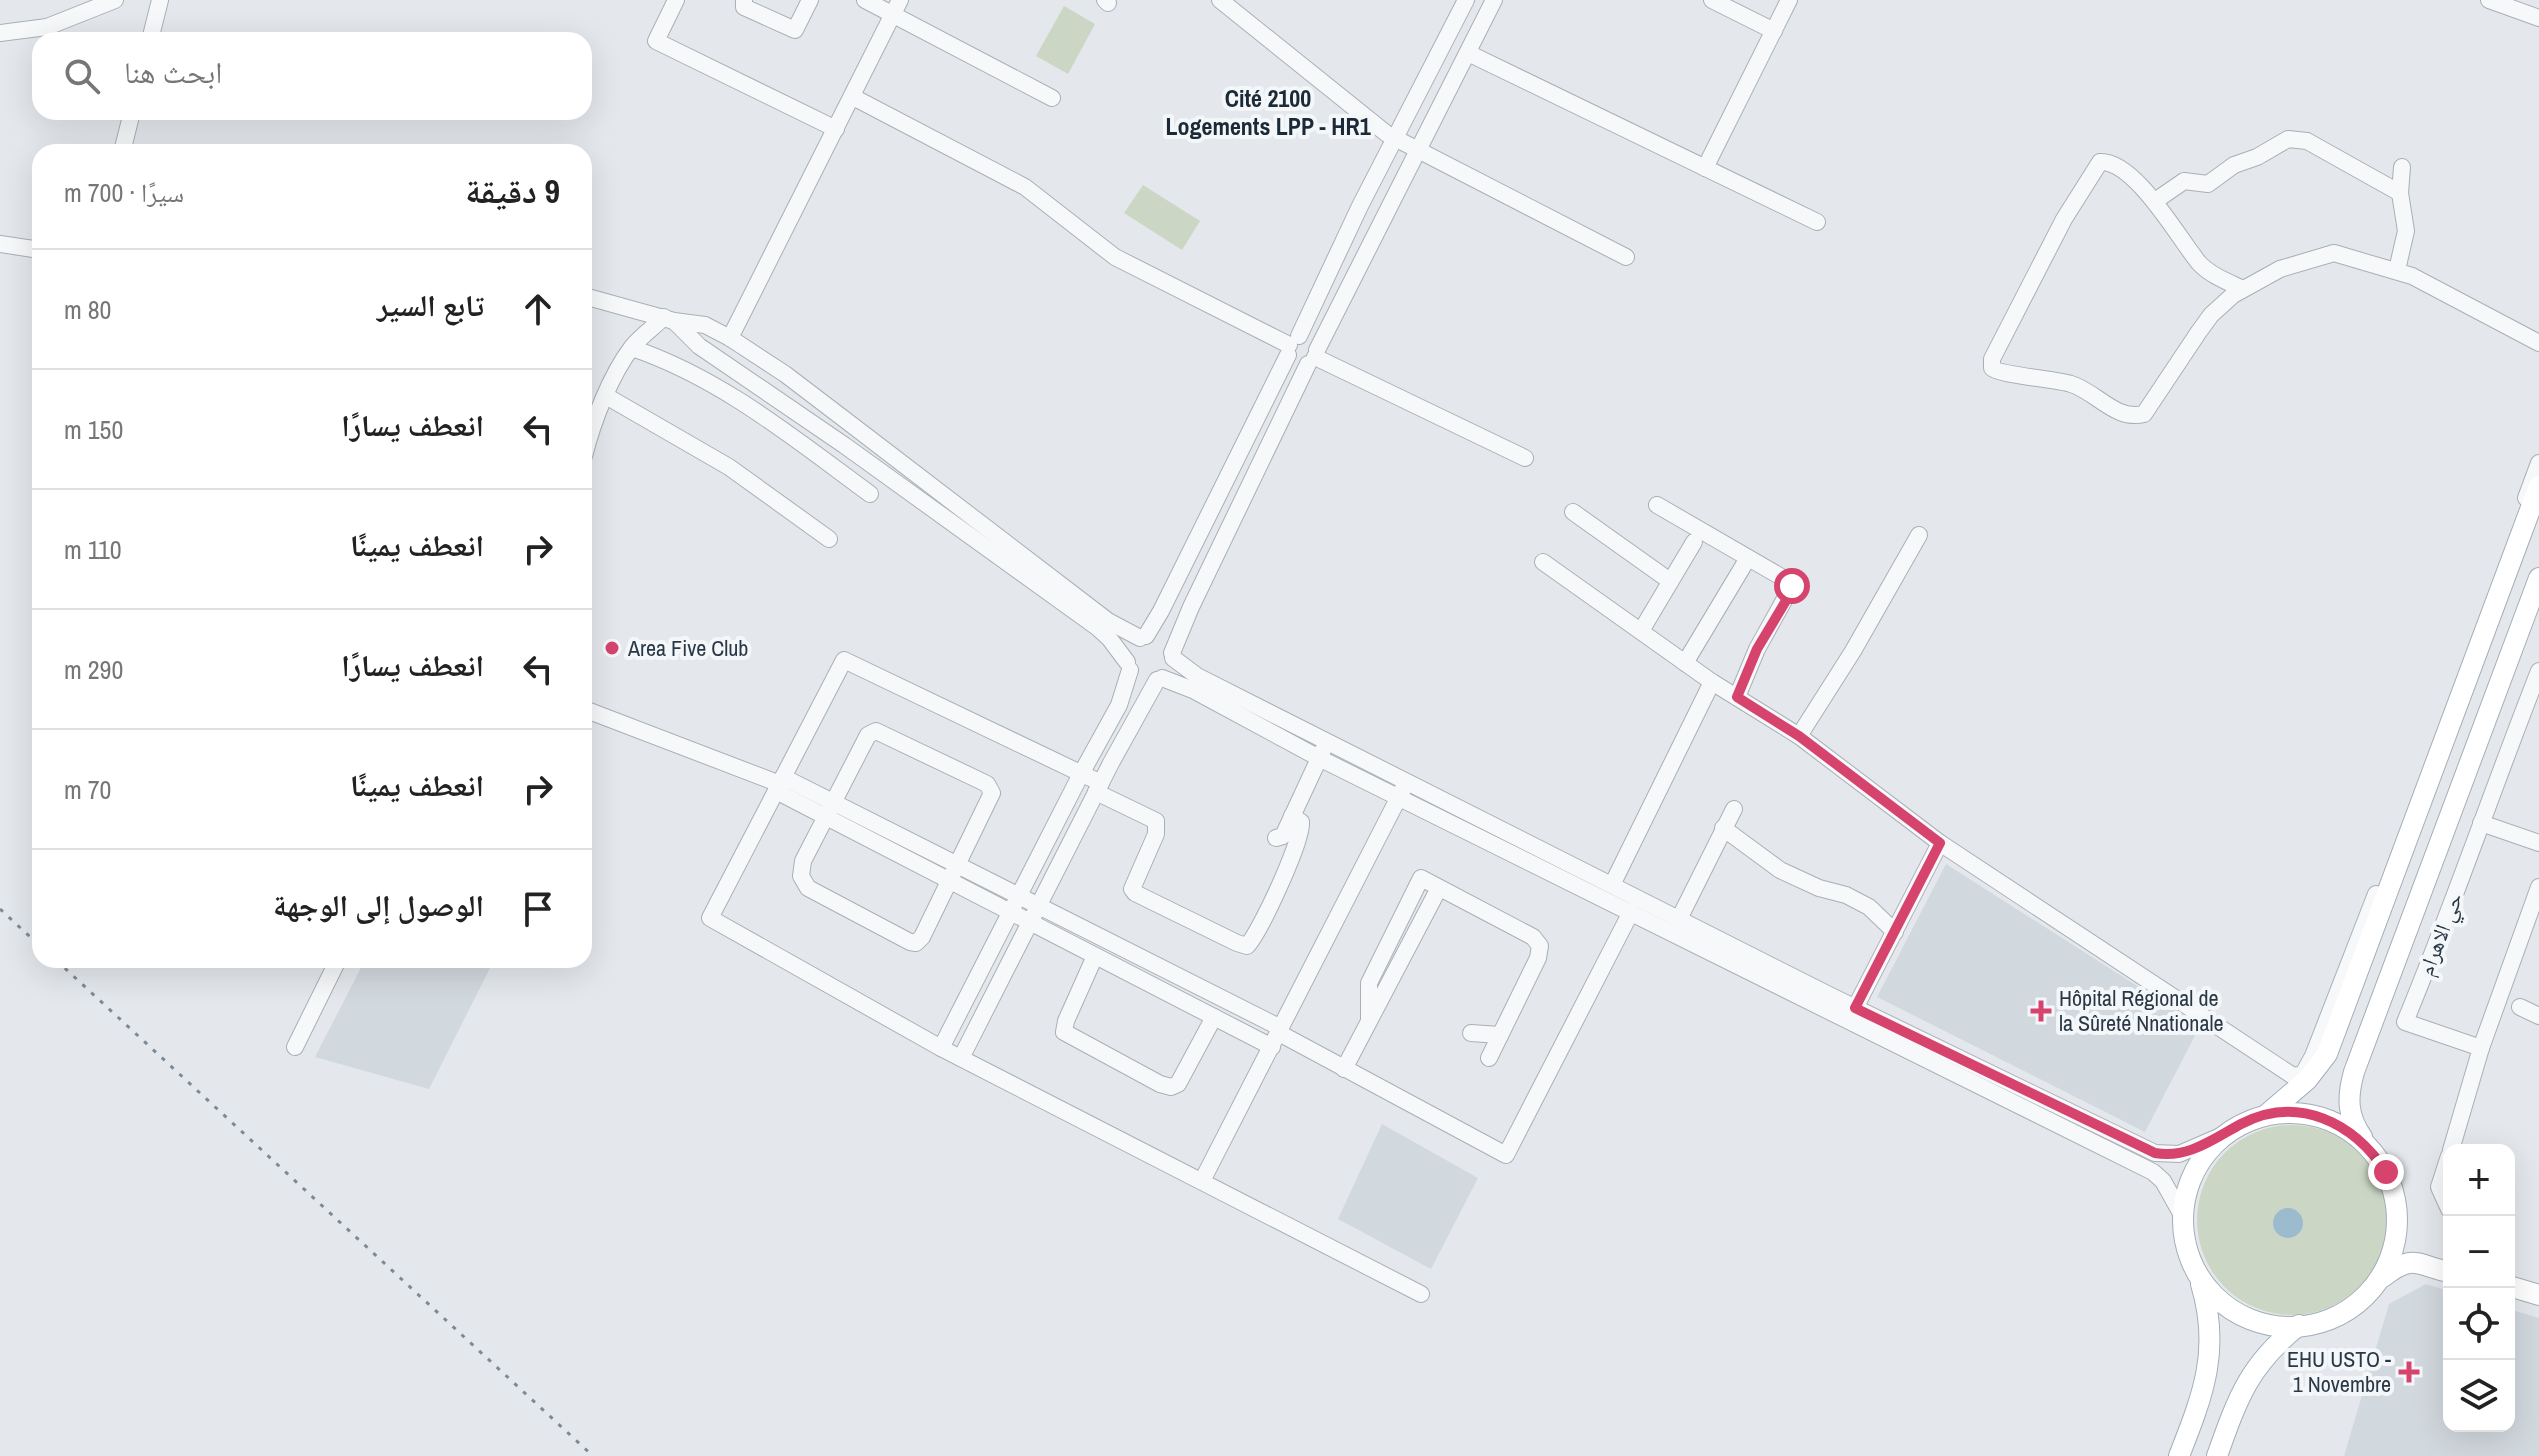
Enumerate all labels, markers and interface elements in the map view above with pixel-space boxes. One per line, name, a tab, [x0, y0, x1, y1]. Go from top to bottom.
search box	[32, 32, 592, 120]
text: ابحث هنا	[124, 52, 222, 92]
icon: search	[60, 54, 104, 98]
district label: Cité 2100 Logements LPP - HR1	[1165, 82, 1371, 142]
text: 9 دقيقة	[465, 168, 560, 214]
text: سيرًا · 700 m	[64, 175, 184, 210]
text: تابع السير	[377, 285, 484, 325]
icon: ahead	[516, 287, 560, 331]
text: 80 m	[64, 292, 111, 327]
text: انعطف يسارًا	[341, 405, 484, 445]
icon: left	[516, 407, 560, 451]
text: 150 m	[64, 412, 123, 447]
text: انعطف يمينًا	[350, 525, 484, 565]
icon: right	[516, 527, 560, 571]
text: 110 m	[64, 532, 122, 567]
route start	[1774, 568, 1810, 604]
place label: Area Five Club	[627, 633, 748, 663]
marker: Area Five Club	[603, 639, 621, 657]
text: انعطف يسارًا	[341, 645, 484, 685]
icon: left	[516, 647, 560, 691]
text: 290 m	[64, 652, 123, 687]
text: انعطف يمينًا	[350, 765, 484, 805]
icon: right	[516, 767, 560, 811]
text: 70 m	[64, 772, 111, 807]
text: الوصول إلى الوجهة	[273, 885, 484, 925]
icon: arrive	[516, 887, 560, 931]
street label: حي الاهرام	[2410, 888, 2472, 981]
place label: Hôpital Régional de la Sûreté Nnationale	[2059, 983, 2223, 1038]
marker: Hôpital Régional de la Sûreté Nnationale	[2030, 1000, 2052, 1022]
map controls	[2443, 1144, 2515, 1432]
button: +	[2443, 1144, 2515, 1216]
route end	[2368, 1154, 2404, 1190]
button: −	[2443, 1216, 2515, 1288]
button: locate	[2443, 1288, 2515, 1360]
place label: EHU USTO - 1 Novembre	[2287, 1344, 2391, 1399]
button: layers	[2443, 1360, 2515, 1432]
marker: EHU USTO - 1 Novembre	[2398, 1361, 2420, 1383]

